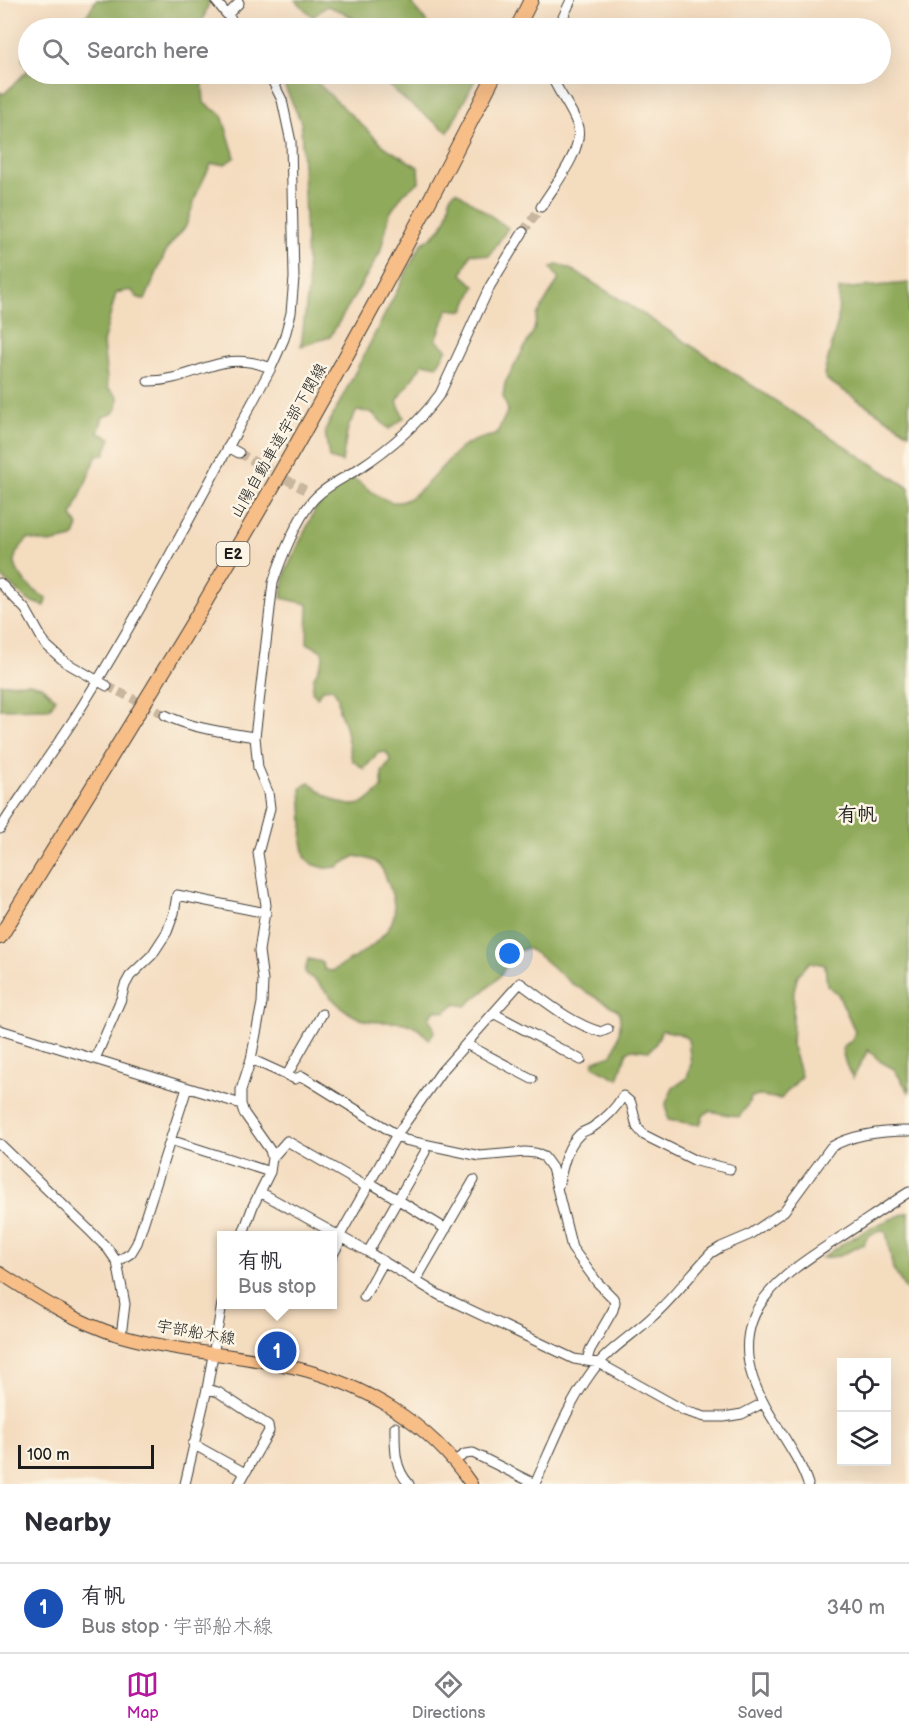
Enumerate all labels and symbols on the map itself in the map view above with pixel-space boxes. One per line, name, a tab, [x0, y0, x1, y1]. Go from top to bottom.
street label: 山陽自動車道宇部下関線	[227, 360, 331, 522]
road number: E2	[216, 542, 250, 566]
district label: 有帆	[837, 803, 877, 827]
your location	[495, 939, 524, 968]
street label: 宇部船木線	[155, 1317, 237, 1349]
pin: 1	[258, 1328, 296, 1374]
scale bar	[18, 1442, 154, 1470]

